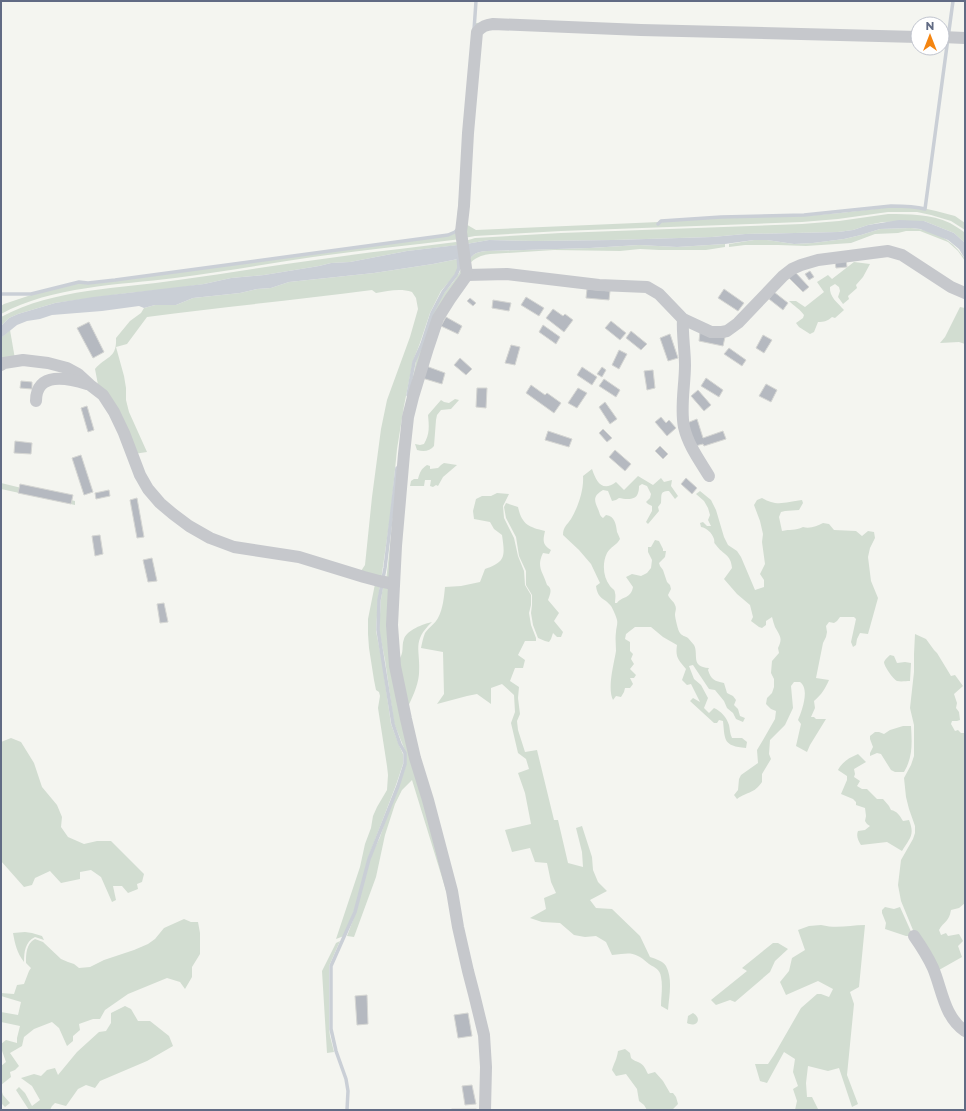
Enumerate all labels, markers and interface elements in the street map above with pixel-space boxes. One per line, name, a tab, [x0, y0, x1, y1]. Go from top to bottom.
north arrow	[910, 16, 950, 56]
text: N	[926, 19, 934, 33]

